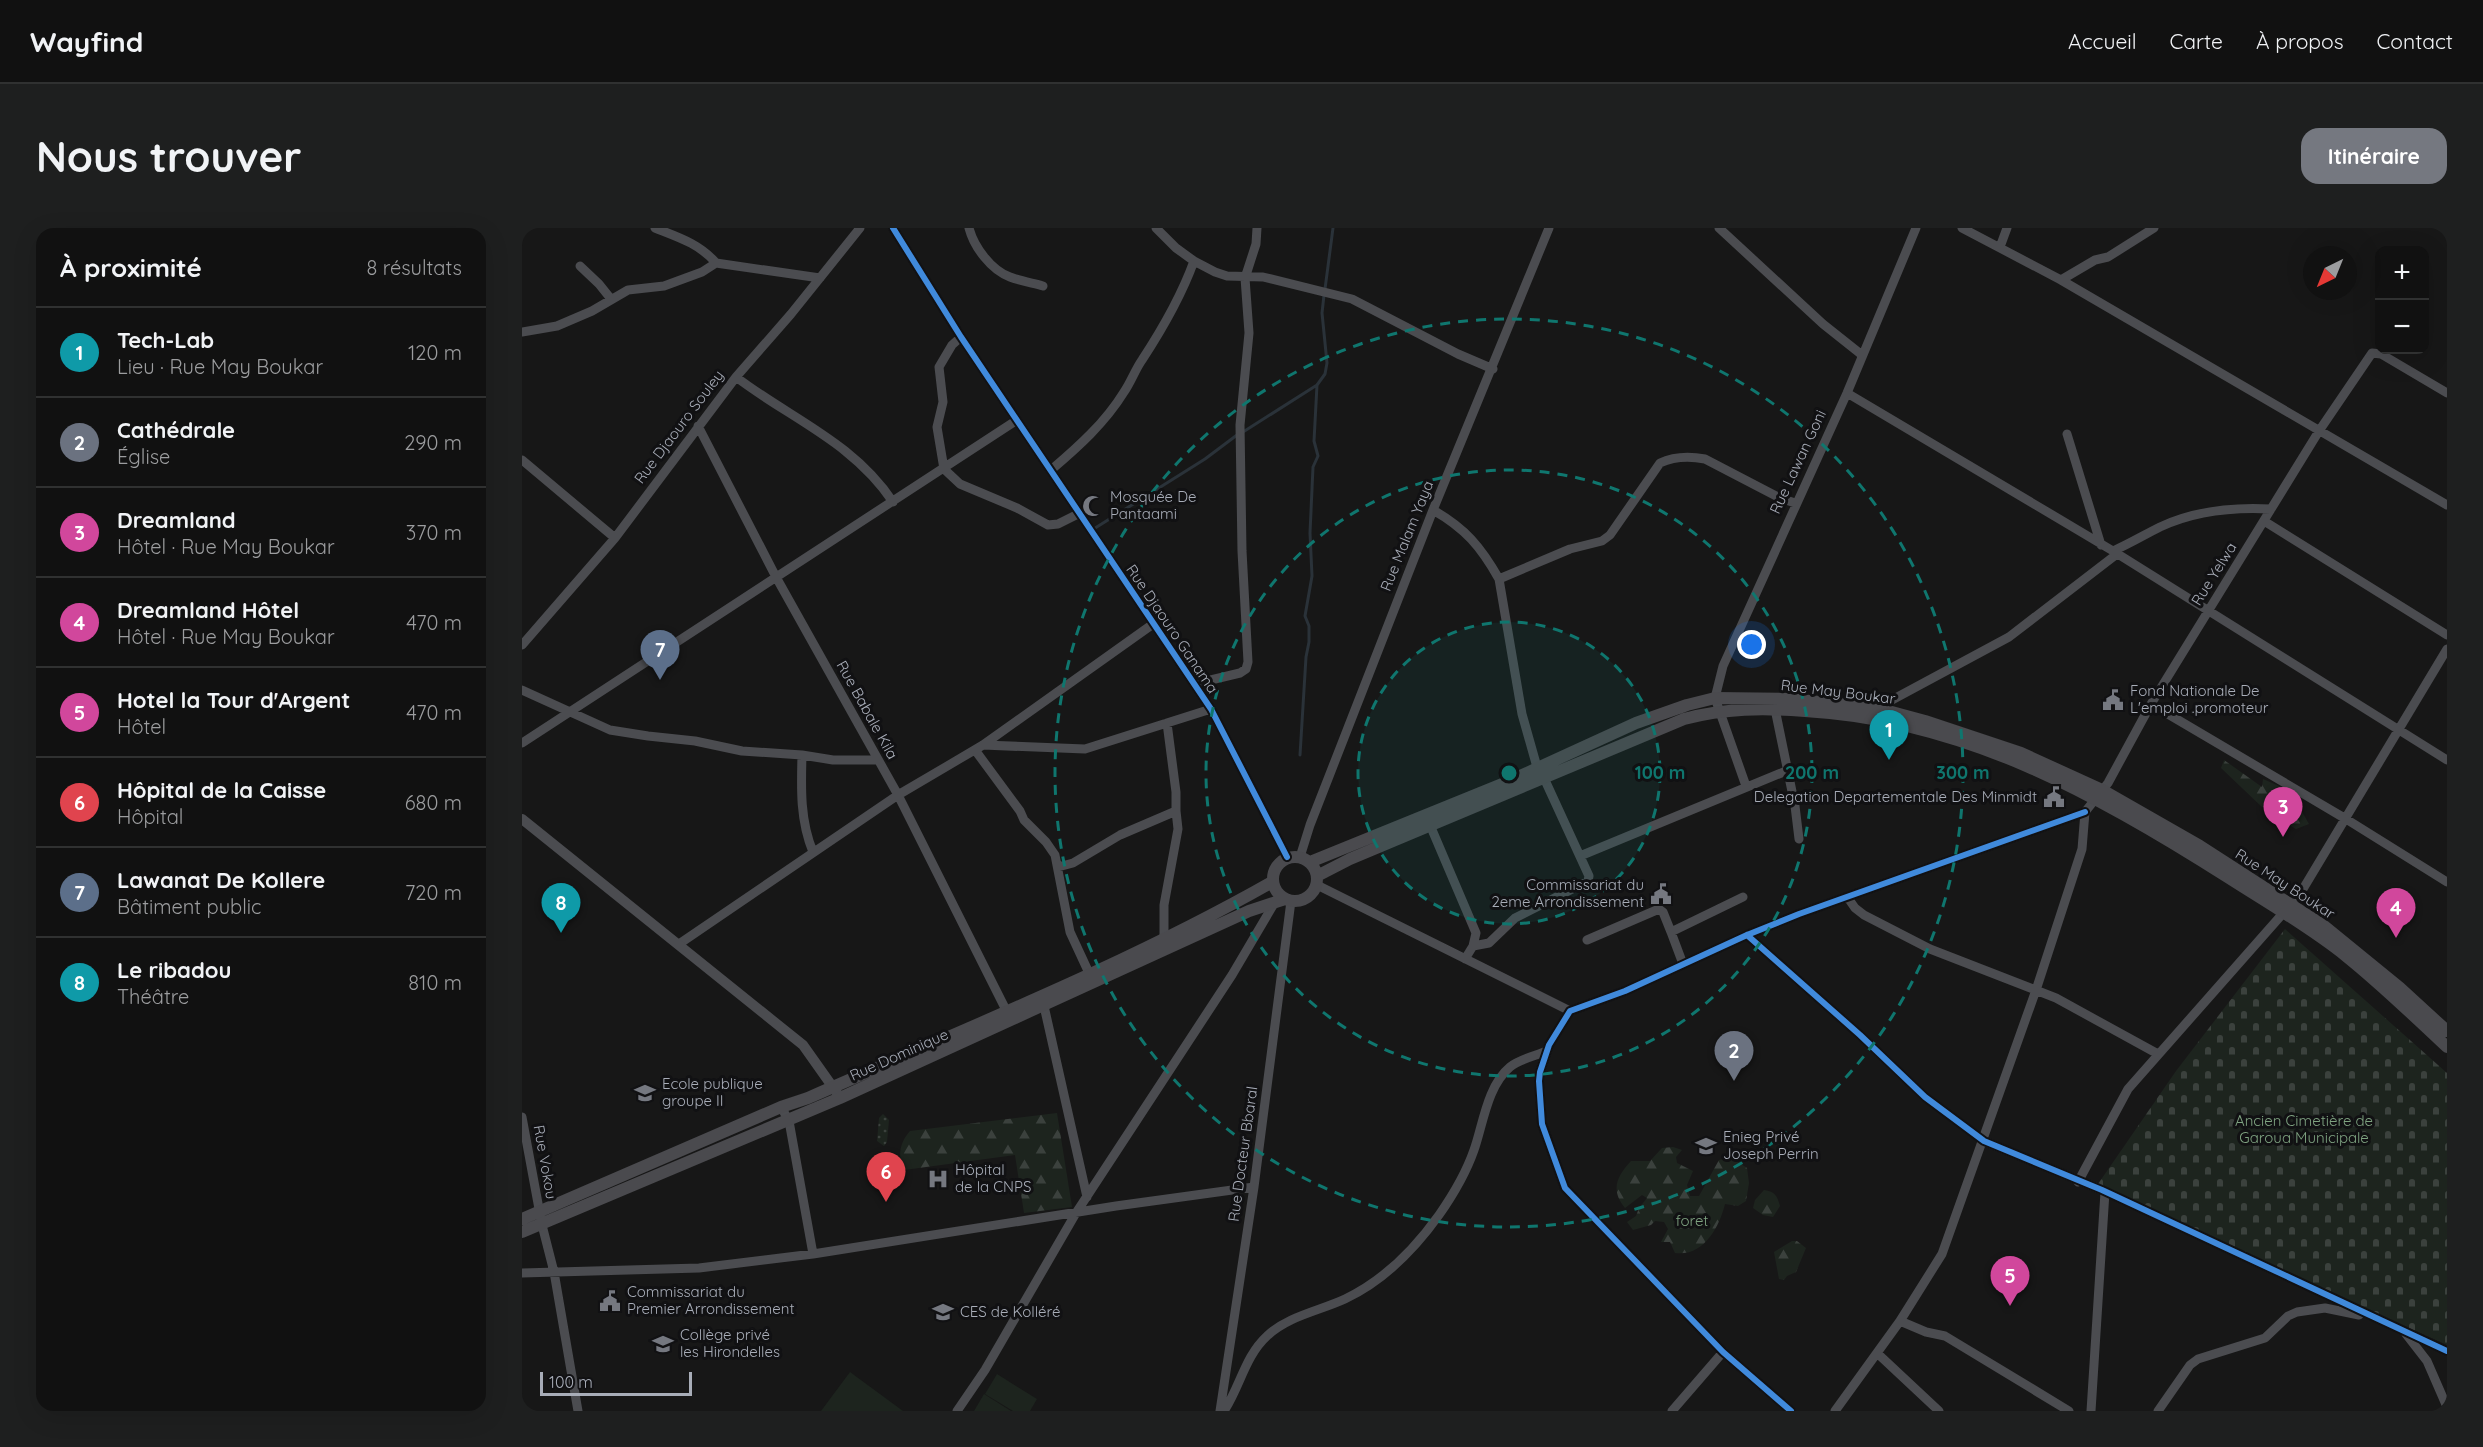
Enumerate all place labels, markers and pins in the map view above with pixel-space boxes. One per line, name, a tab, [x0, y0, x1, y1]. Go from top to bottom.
place label: Mosquée De Pantaami	[1110, 487, 1197, 523]
mosque icon: Mosquée De Pantaami	[1081, 494, 1105, 518]
pin: 7	[640, 630, 680, 680]
place label: Fond Nationale De L'emploi .promoteur	[2130, 681, 2269, 717]
public building icon: Fond Nationale De L'emploi .promoteur	[2101, 688, 2125, 712]
pin: 1	[1870, 710, 1908, 760]
centre of rings	[1499, 763, 1519, 783]
public building icon: Delegation Departementale Des Minmidt	[2042, 785, 2066, 809]
place label: Delegation Departementale Des Minmidt	[1754, 787, 2037, 806]
pin: 3	[2264, 788, 2302, 837]
place label: Commissariat du 2eme Arrondissement	[1492, 875, 1644, 911]
public building icon: Commissariat du 2eme Arrondissement	[1649, 882, 1673, 906]
pin: 8	[542, 884, 580, 933]
pin: 4	[2376, 888, 2416, 938]
pin: 2	[1714, 1032, 1754, 1081]
place label: Ecole publique groupe II	[662, 1074, 763, 1110]
school or university icon: Ecole publique groupe II	[633, 1081, 657, 1105]
place label: Enieg Privé Joseph Perrin	[1723, 1127, 1819, 1163]
school or university icon: Enieg Privé Joseph Perrin	[1694, 1134, 1718, 1158]
pin: 6	[866, 1152, 906, 1202]
place label: Hôpital de la CNPS	[955, 1160, 1031, 1196]
hospital icon: Hôpital de la CNPS	[926, 1167, 950, 1191]
pin: 5	[1990, 1256, 2030, 1306]
place label: Commissariat du Premier Arrondissement	[627, 1282, 795, 1318]
public building icon: Commissariat du Premier Arrondissement	[598, 1289, 622, 1313]
school or university icon: CES de Kolléré	[931, 1300, 955, 1324]
place label: CES de Kolléré	[960, 1302, 1061, 1321]
place label: Collège privé les Hirondelles	[680, 1325, 780, 1361]
school or university icon: Collège privé les Hirondelles	[651, 1332, 675, 1356]

